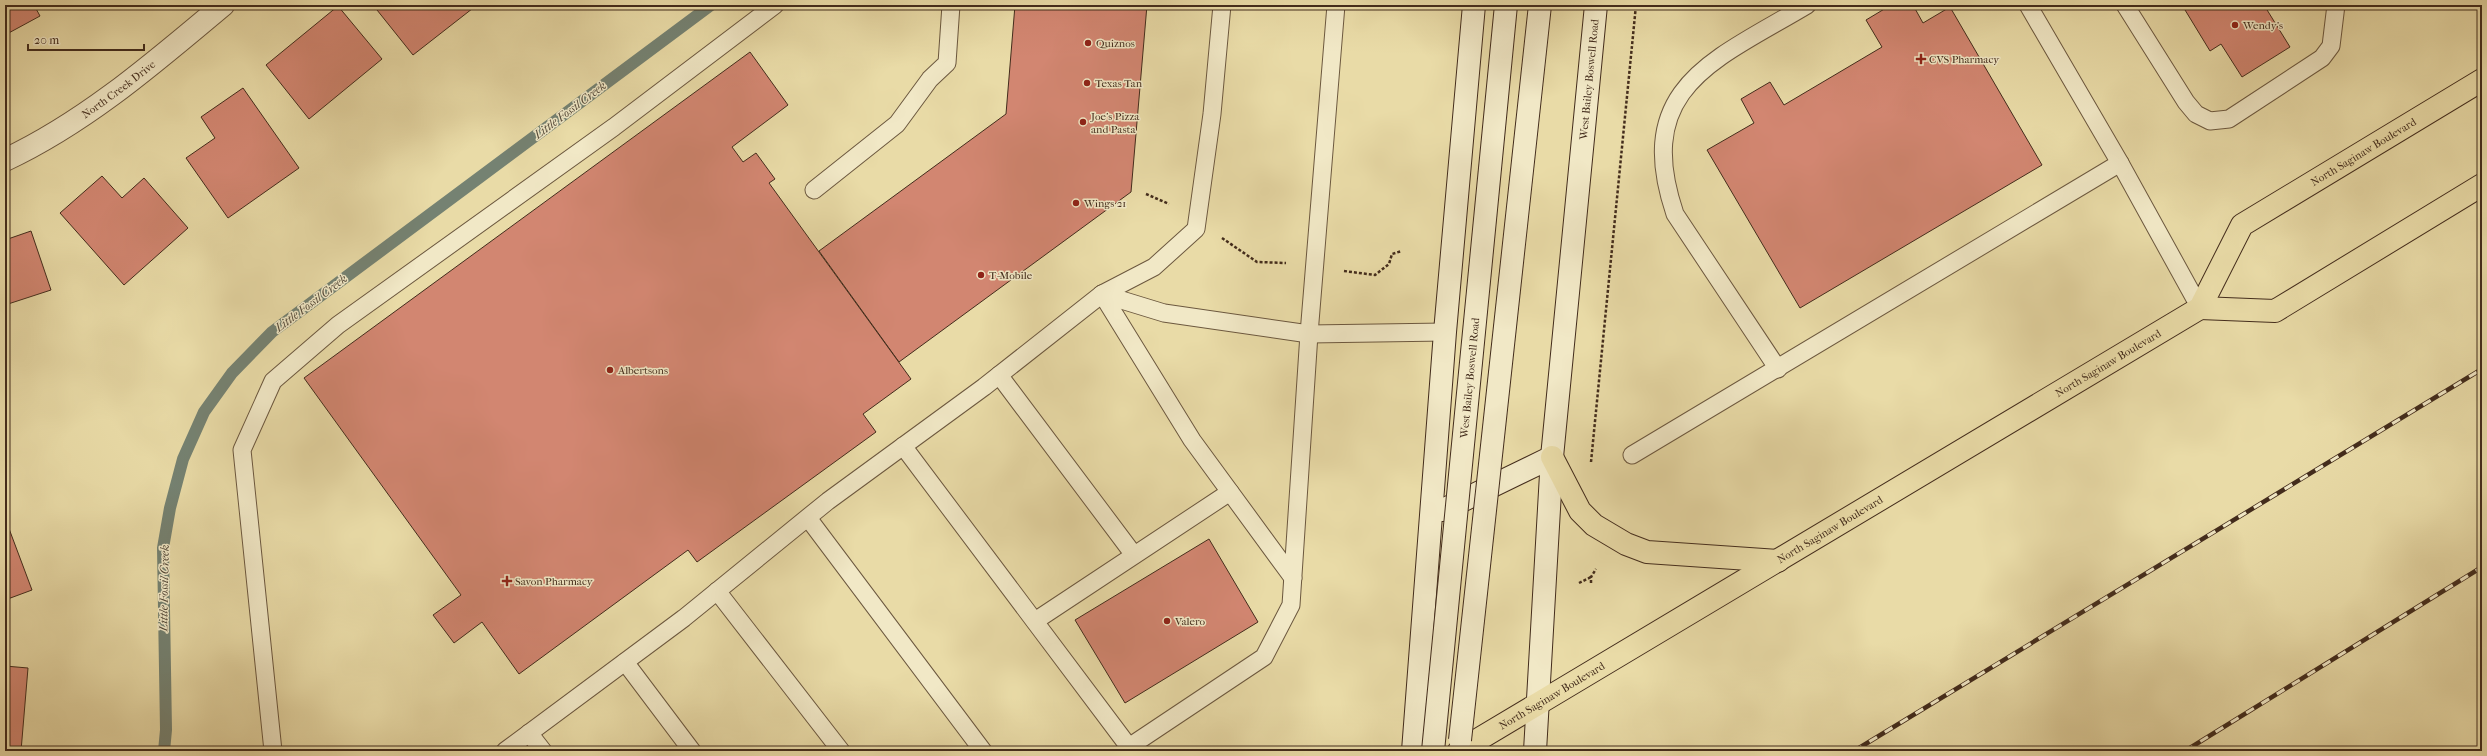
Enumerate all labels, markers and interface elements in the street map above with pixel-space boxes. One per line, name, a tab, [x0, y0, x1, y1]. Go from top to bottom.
street label: West Bailey Boswell Road	[1577, 17, 1602, 141]
place label: Wendy's	[2242, 19, 2283, 32]
marker: Wendy's	[2230, 20, 2240, 30]
scale bar	[28, 26, 144, 52]
text: 20 m	[34, 33, 59, 47]
place label: Quiznos	[1096, 37, 1135, 50]
marker: Quiznos	[1083, 38, 1093, 48]
place label: CVS Pharmacy	[1929, 53, 2000, 66]
marker: CVS Pharmacy	[1916, 54, 1926, 64]
street label: North Creek Drive	[79, 57, 159, 121]
place label: Texas Tan	[1095, 77, 1143, 90]
water label: Little Fossil Creek	[530, 78, 609, 142]
marker: Texas Tan	[1082, 78, 1092, 88]
place label: Joe's Pizza and Pasta	[1090, 110, 1140, 136]
street label: North Saginaw Boulevard	[2308, 115, 2419, 189]
marker: Joe's Pizza and Pasta	[1078, 117, 1088, 127]
place label: Wings 21	[1083, 197, 1126, 210]
marker: Wings 21	[1071, 198, 1081, 208]
place label: T-Mobile	[989, 269, 1033, 282]
marker: T-Mobile	[976, 270, 986, 280]
water label: Little Fossil Creek	[271, 271, 350, 335]
street label: West Bailey Boswell Road	[1458, 316, 1482, 440]
street label: North Saginaw Boulevard	[2053, 326, 2164, 400]
place label: Albertsons	[617, 364, 668, 377]
marker: Albertsons	[605, 365, 615, 375]
street label: North Saginaw Boulevard	[1775, 493, 1886, 566]
water label: Little Fossil Creek	[156, 545, 172, 632]
place label: Savon Pharmacy	[515, 575, 594, 588]
marker: Savon Pharmacy	[502, 576, 512, 586]
place label: Valero	[1174, 615, 1206, 628]
marker: Valero	[1162, 616, 1172, 626]
street label: North Saginaw Boulevard	[1497, 659, 1608, 733]

